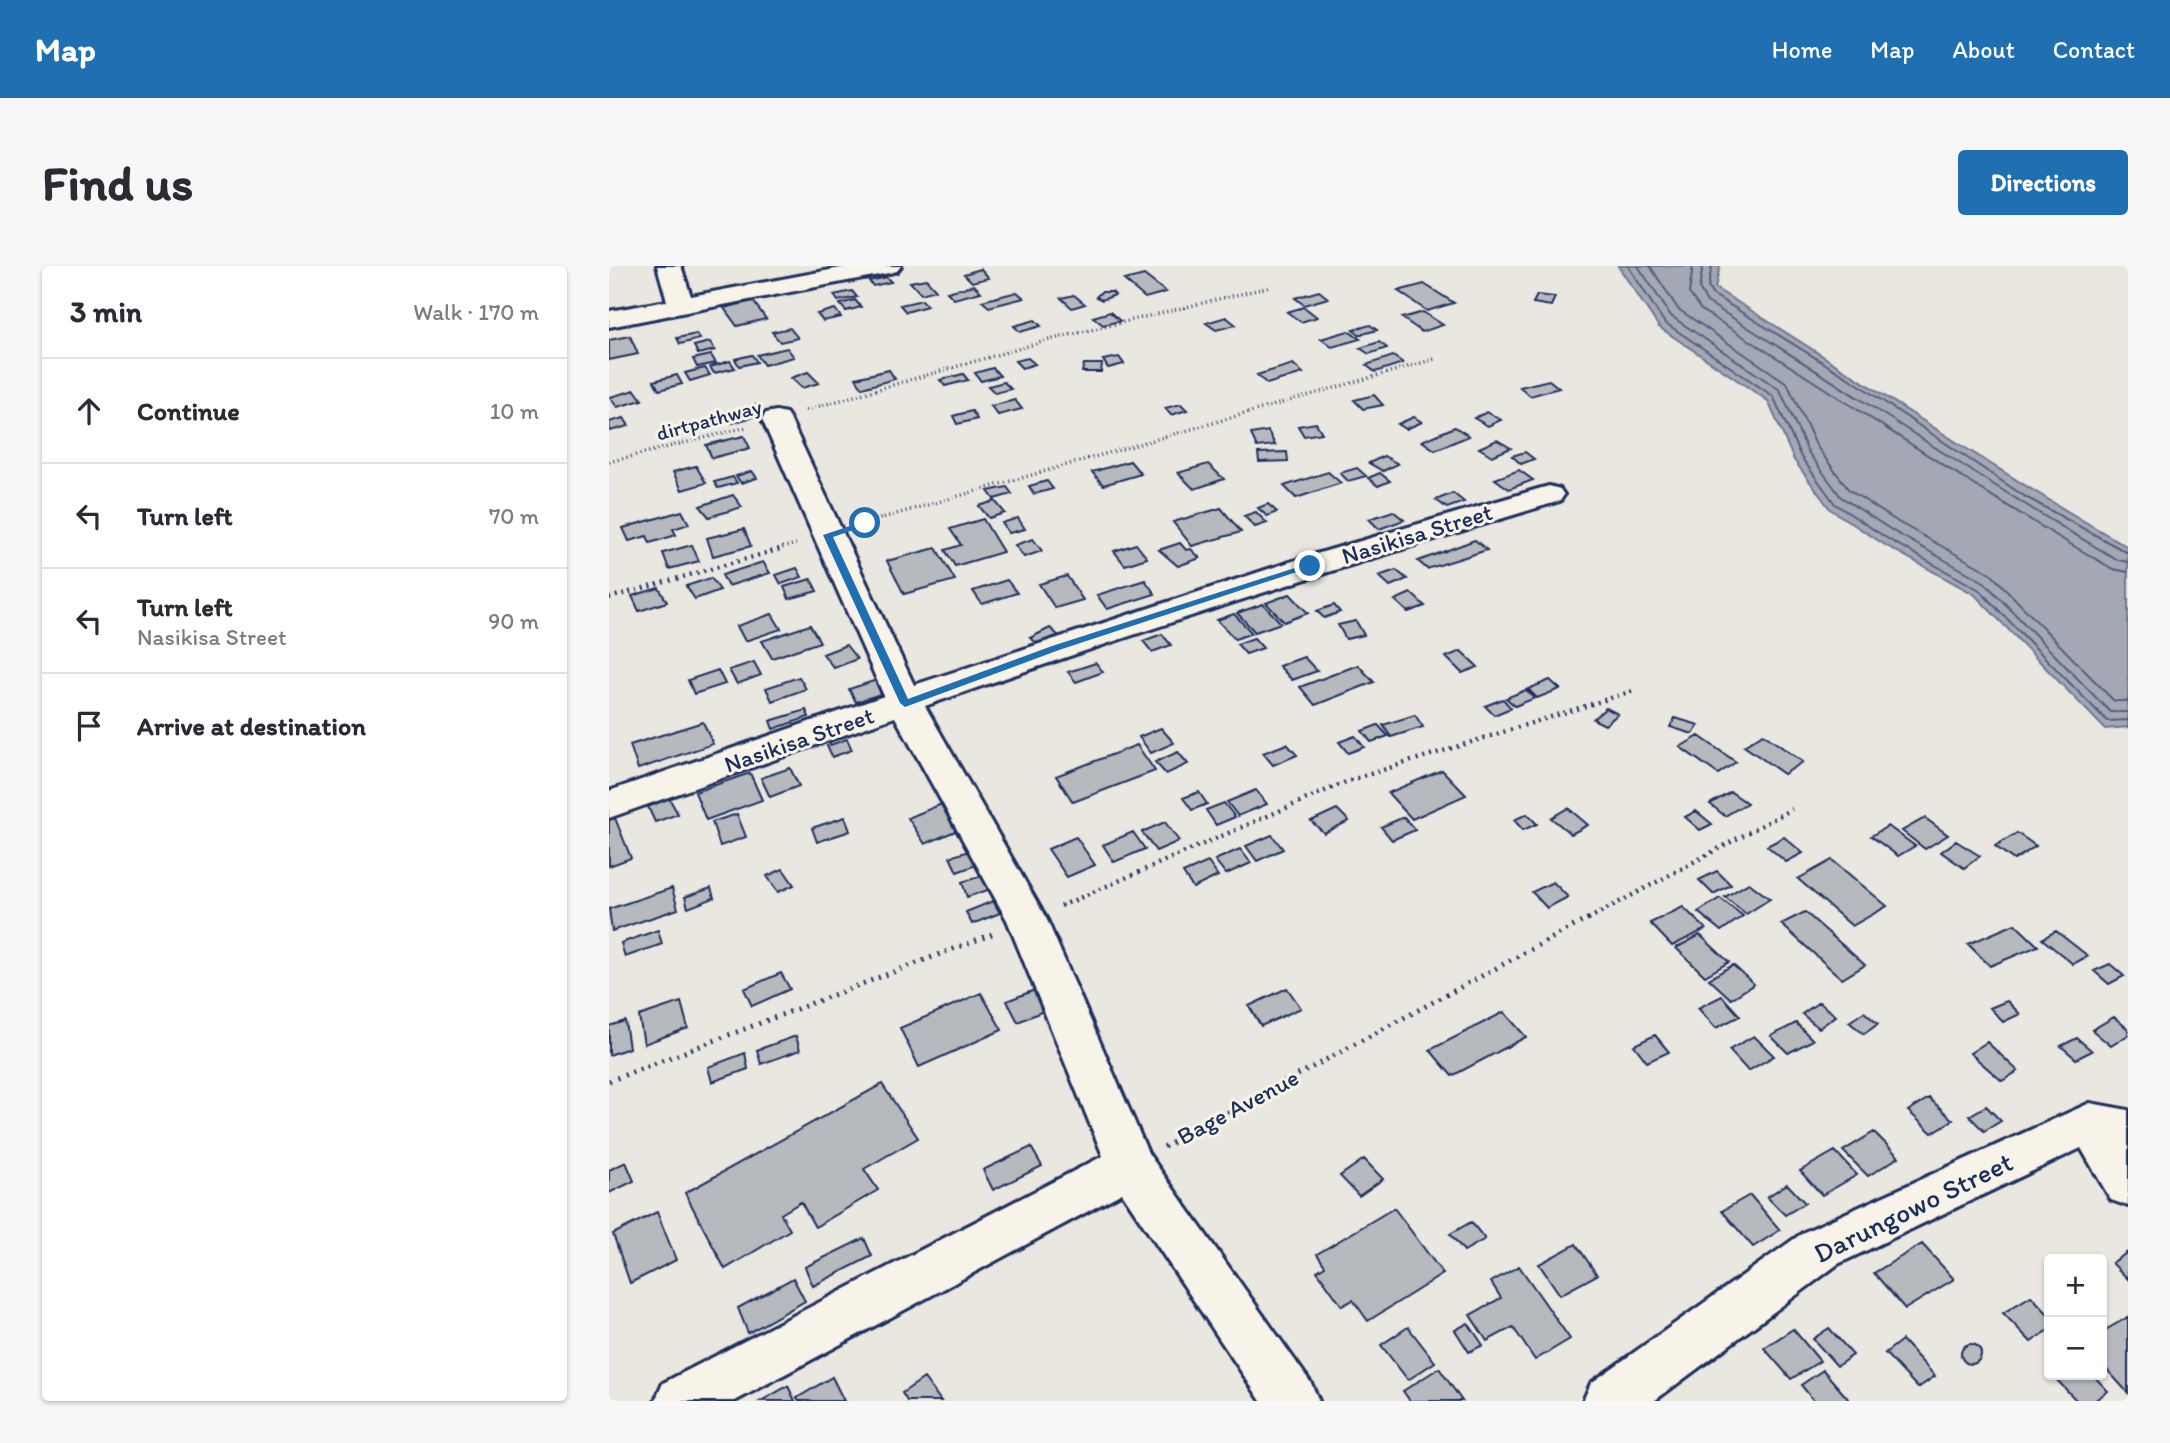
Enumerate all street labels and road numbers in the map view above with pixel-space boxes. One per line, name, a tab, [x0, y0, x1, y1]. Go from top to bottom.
street label: dirtpathway	[653, 393, 765, 446]
street label: Nasikisa Street	[1338, 497, 1496, 570]
street label: Nasikisa Street	[720, 700, 877, 779]
street label: Bage Avenue	[1172, 1062, 1303, 1151]
street label: Darungowo Street	[1808, 1144, 2018, 1270]

